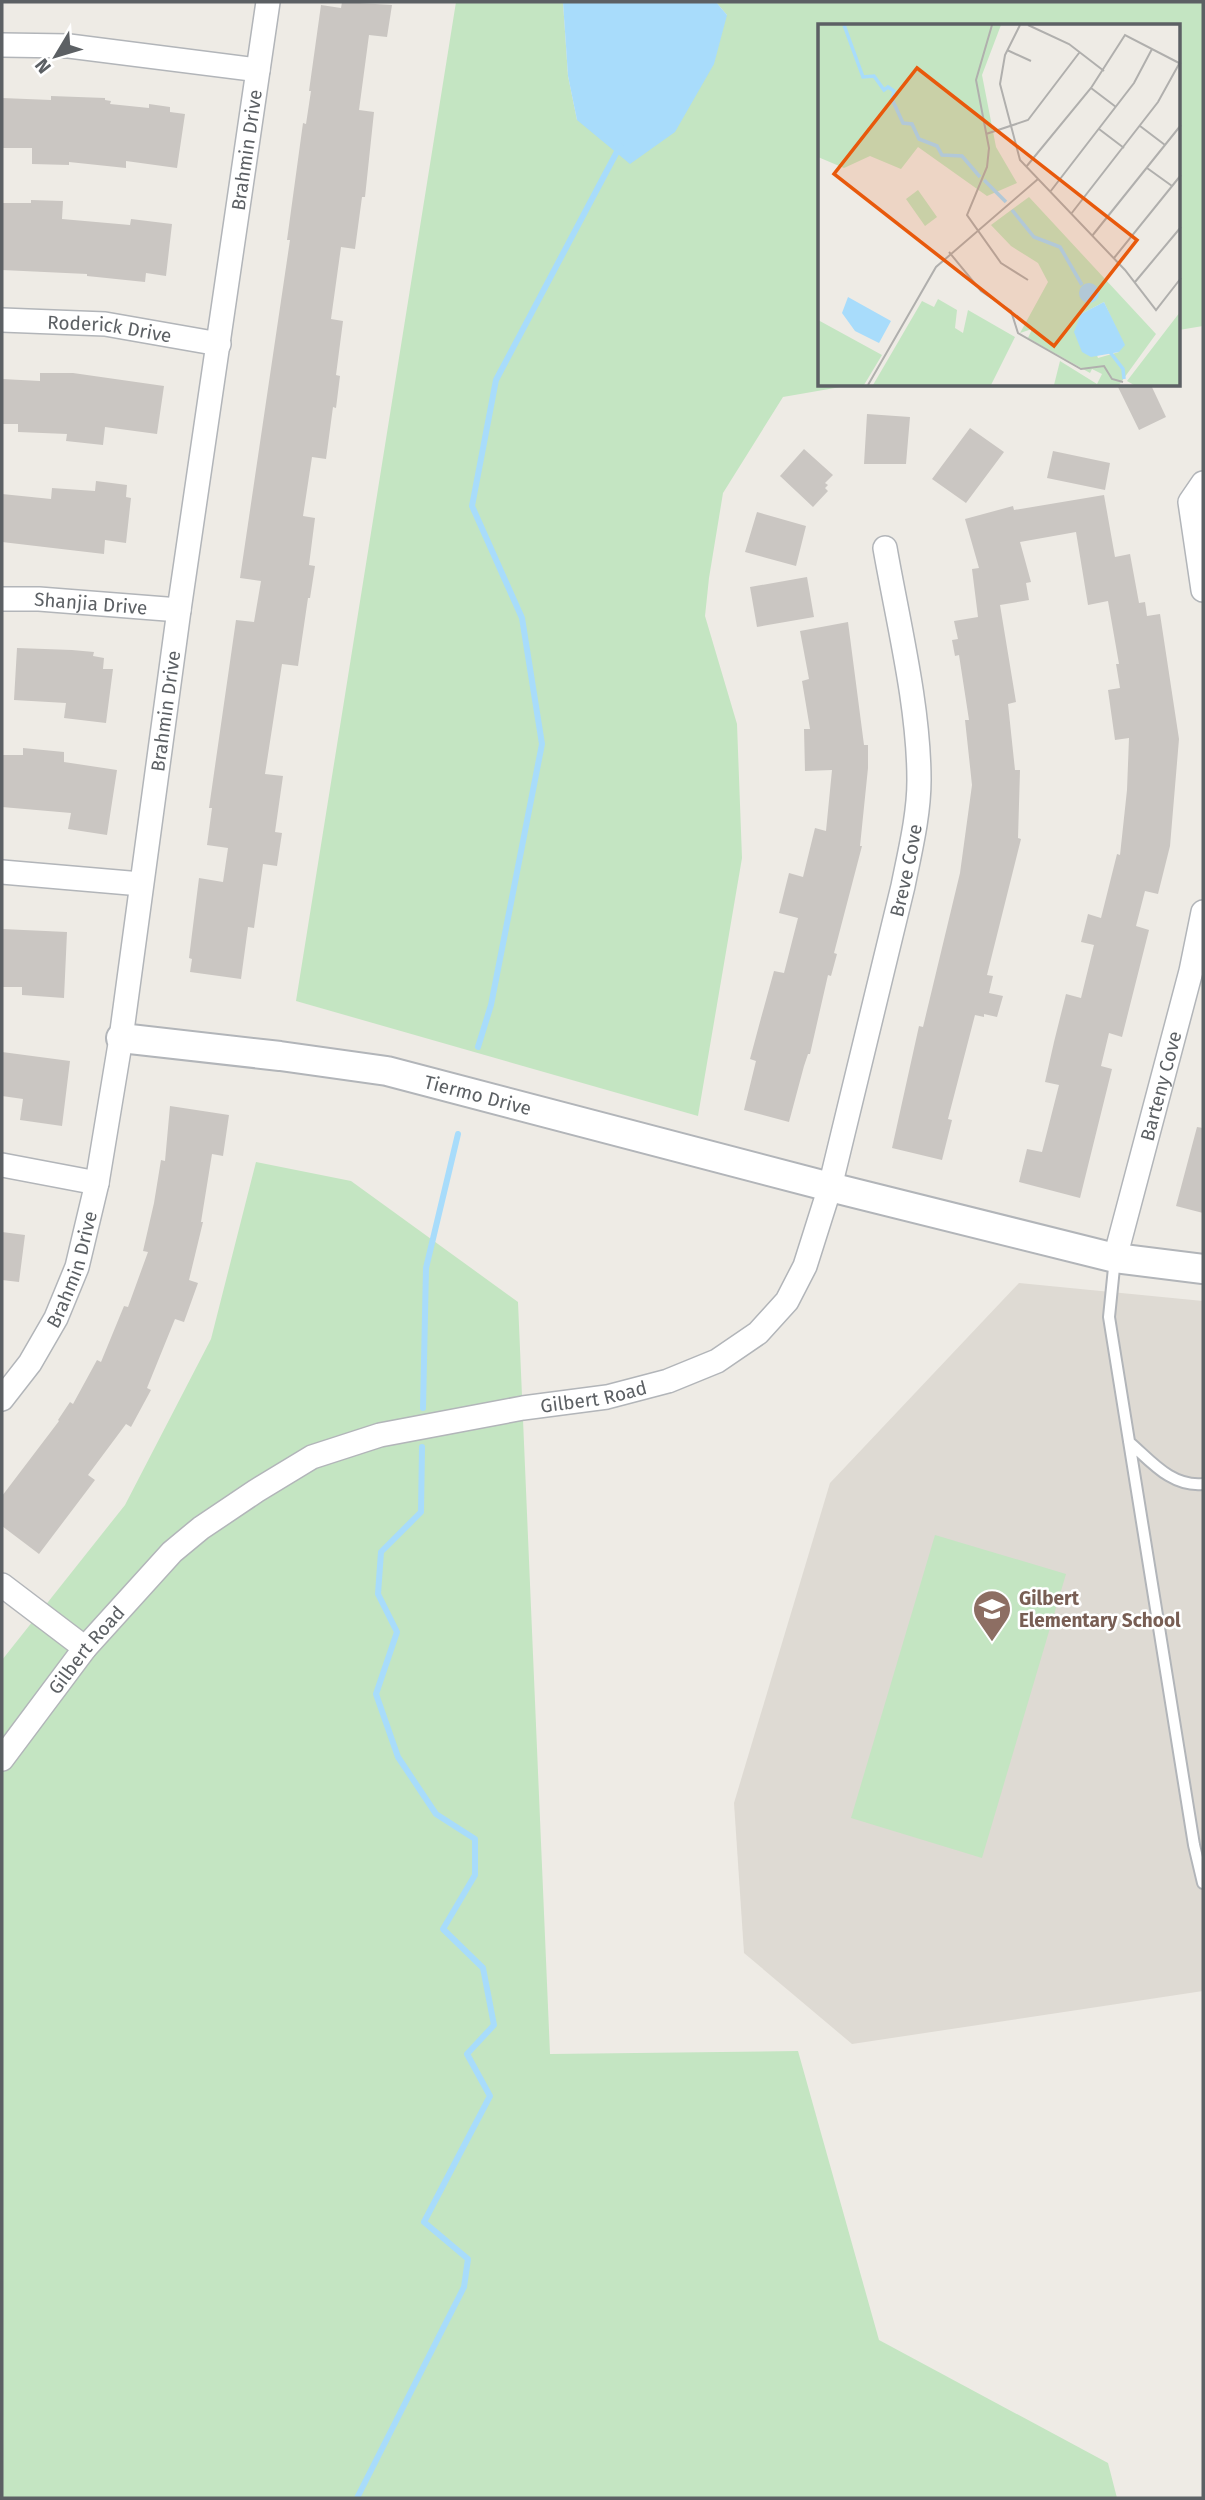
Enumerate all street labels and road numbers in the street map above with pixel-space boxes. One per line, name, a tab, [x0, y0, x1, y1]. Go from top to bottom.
street label: Brahmin Drive	[226, 88, 267, 212]
street label: Roderick Drive	[47, 310, 174, 347]
street label: Shanjia Drive	[33, 587, 148, 619]
street label: Brahmin Drive	[146, 649, 185, 773]
street label: Breve Cove	[884, 822, 926, 919]
street label: Barteny Cove	[1135, 1029, 1186, 1143]
street label: Tiermo Drive	[422, 1070, 534, 1120]
street label: Brahmin Drive	[41, 1209, 101, 1332]
street label: Gilbert Road	[539, 1376, 649, 1417]
street label: Gilbert Road	[43, 1601, 129, 1698]

